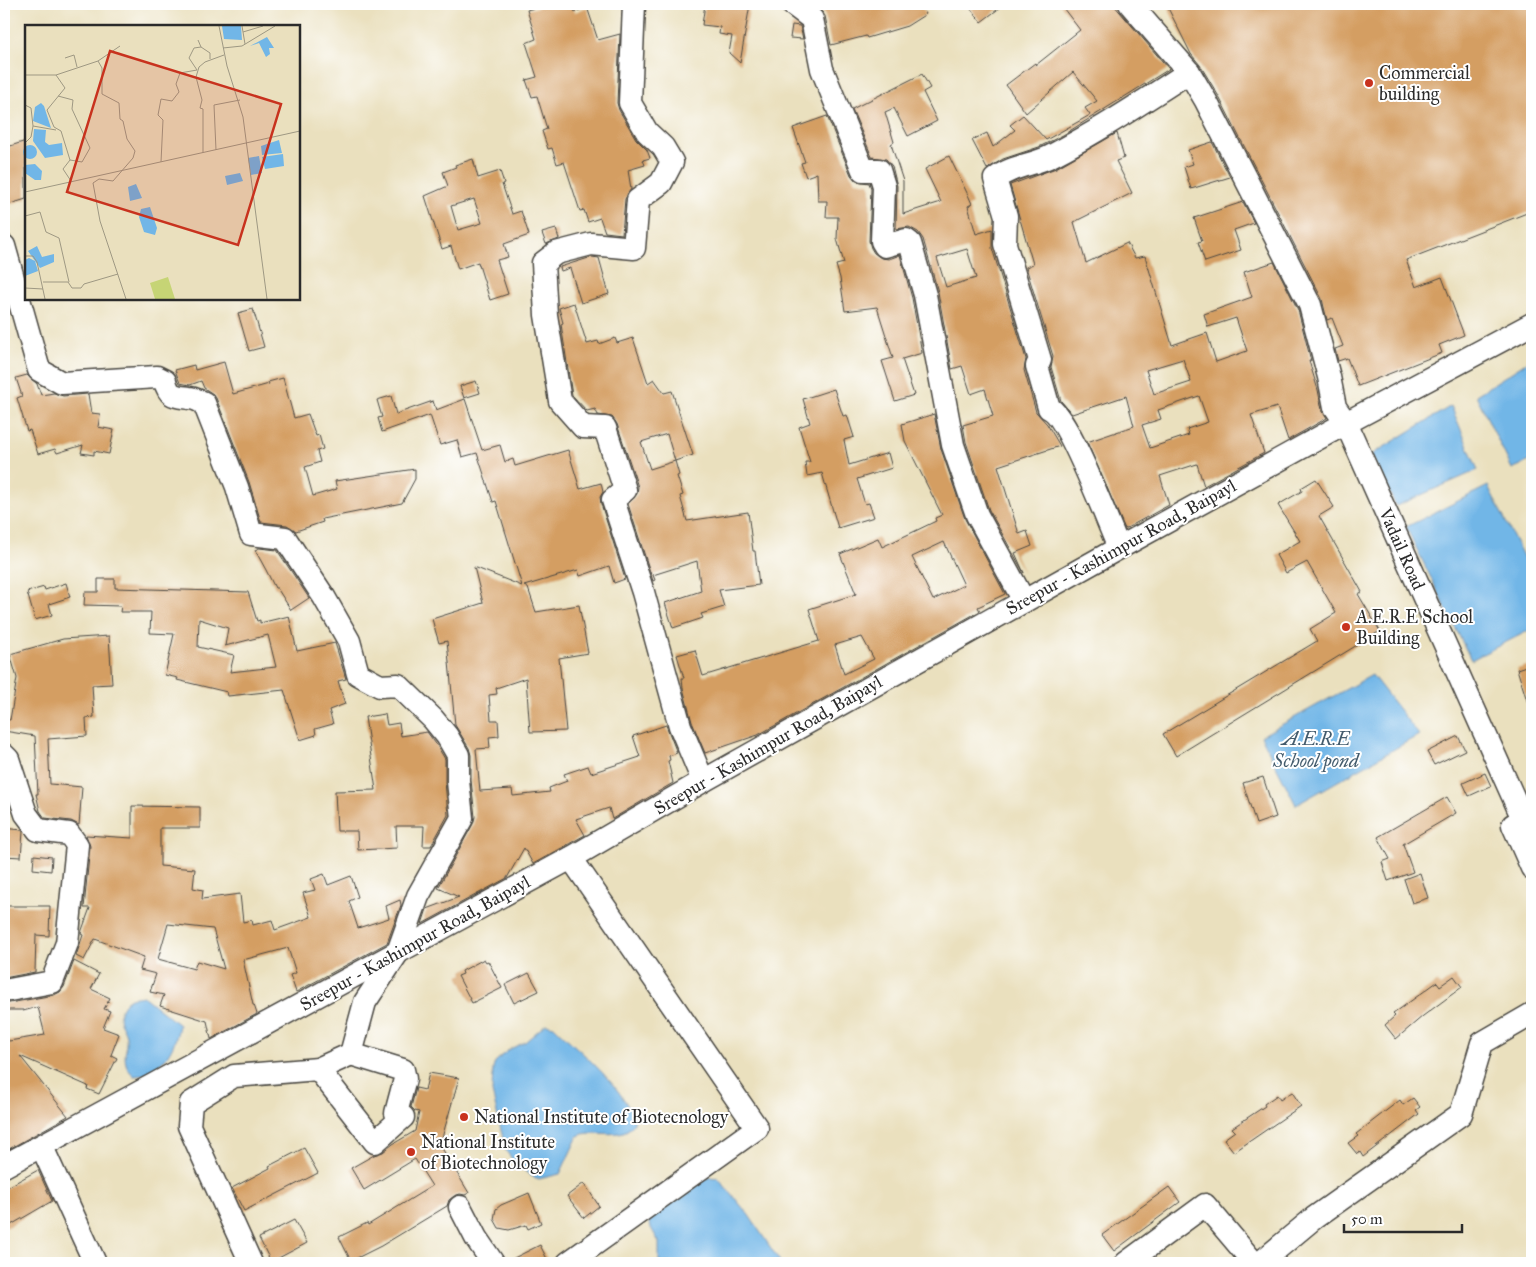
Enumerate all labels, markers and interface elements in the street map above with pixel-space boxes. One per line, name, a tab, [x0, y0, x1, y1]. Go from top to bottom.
inset map	[25, 25, 300, 300]
place label: Commercial building	[1379, 62, 1470, 106]
marker: Commercial building	[1363, 77, 1375, 89]
street label: Sreepur - Kashimpur Road, Baipayl	[1002, 474, 1240, 620]
street label: Vadail Road	[1374, 504, 1430, 593]
place label: A.E.R.E School Building	[1355, 606, 1473, 650]
marker: A.E.R.E School Building	[1340, 621, 1352, 633]
street label: Sreepur - Kashimpur Road, Baipayl	[650, 670, 886, 819]
water label: A.E.R.E School pond	[1272, 727, 1360, 773]
street label: Sreepur - Kashimpur Road, Baipayl	[296, 870, 534, 1016]
place label: National Institute of Biotecnology	[474, 1106, 729, 1129]
marker: National Institute of Biotecnology	[458, 1111, 470, 1123]
place label: National Institute of Biotechnology	[421, 1131, 555, 1175]
marker: National Institute of Biotechnology	[405, 1146, 417, 1158]
scale bar	[1344, 1202, 1461, 1234]
text: 50 m	[1351, 1210, 1383, 1228]

